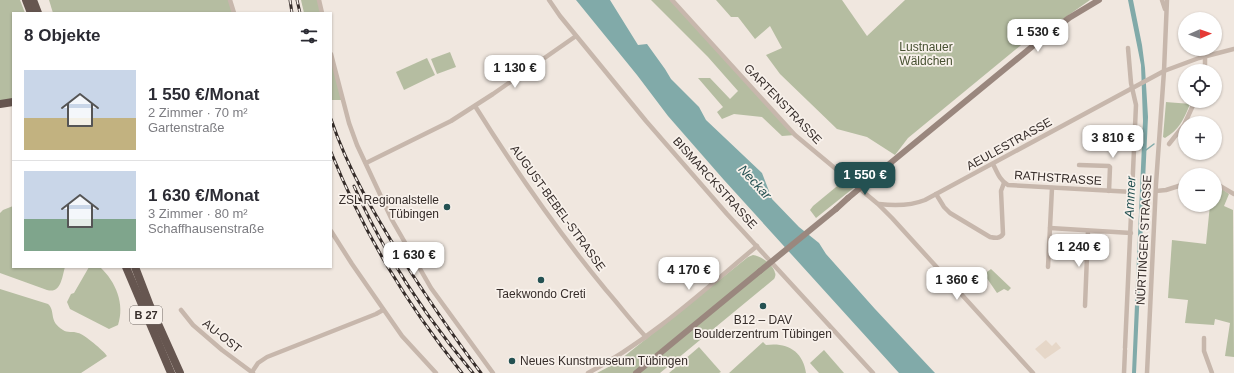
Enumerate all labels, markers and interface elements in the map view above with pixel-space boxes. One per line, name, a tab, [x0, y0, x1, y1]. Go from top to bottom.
north arrow	[1178, 12, 1222, 56]
map controls	[1178, 12, 1222, 212]
pin: 1 530 €	[1001, 19, 1075, 53]
text: 1 530 €	[1016, 24, 1060, 39]
icon: filters	[298, 25, 320, 47]
text: 8 Objekte	[24, 26, 101, 45]
park label: Lustnauer Wäldchen	[899, 40, 953, 68]
pin: 1 130 €	[478, 55, 552, 89]
text: 1 130 €	[493, 60, 537, 75]
street label: GARTENSTRASSE	[741, 61, 825, 147]
button: locate	[1178, 64, 1222, 108]
text: 1 550 €/Monat	[148, 85, 260, 104]
icon: home	[56, 86, 104, 134]
text: 2 Zimmer · 70 m²	[148, 105, 248, 120]
street label: AEULESTRASSE	[964, 115, 1054, 173]
button: +	[1178, 116, 1222, 160]
text: Gartenstraße	[148, 120, 225, 135]
pin: 3 810 €	[1076, 125, 1150, 159]
text: 3 810 €	[1091, 130, 1135, 145]
street label: BISMARCKSTRASSE	[670, 134, 760, 232]
street label: AUGUST-BEBEL-STRASSE	[508, 142, 608, 274]
water label: Neckar	[735, 162, 775, 203]
pin: 1 550 €	[828, 162, 902, 196]
text: 1 550 €	[843, 167, 887, 182]
street label: RATHSTRASSE	[1014, 168, 1102, 188]
button: −	[1178, 168, 1222, 212]
street label: NÜRTINGER STRASSE	[1134, 174, 1154, 306]
water label: Ammer	[1121, 175, 1139, 219]
text: 1 630 €/Monat	[148, 186, 260, 205]
icon: home	[56, 187, 104, 235]
place label: ZSL Regionalstelle Tübingen	[339, 193, 439, 221]
marker: ZSL Regionalstelle Tübingen	[442, 202, 452, 212]
text: 3 Zimmer · 80 m²	[148, 206, 248, 221]
text: Schaffhausenstraße	[148, 221, 264, 236]
pin: 1 240 €	[1042, 234, 1116, 268]
text: 1 240 €	[1057, 239, 1101, 254]
pin: 1 630 €	[377, 242, 451, 276]
text: 1 630 €	[392, 247, 436, 262]
pin: 4 170 €	[652, 257, 726, 291]
text: 4 170 €	[667, 262, 711, 277]
pin: 1 360 €	[920, 267, 994, 301]
text: 1 360 €	[935, 272, 979, 287]
marker: Taekwondo Creti	[536, 275, 546, 285]
place label: Taekwondo Creti	[496, 287, 586, 301]
marker: B12 – DAV Boulderzentrum Tübingen	[758, 301, 768, 311]
road number: B 27	[130, 306, 162, 324]
place label: B12 – DAV Boulderzentrum Tübingen	[694, 313, 832, 341]
street label: AU-OST	[200, 316, 245, 356]
place label: Neues Kunstmuseum Tübingen	[520, 354, 688, 368]
marker: Neues Kunstmuseum Tübingen	[507, 356, 517, 366]

